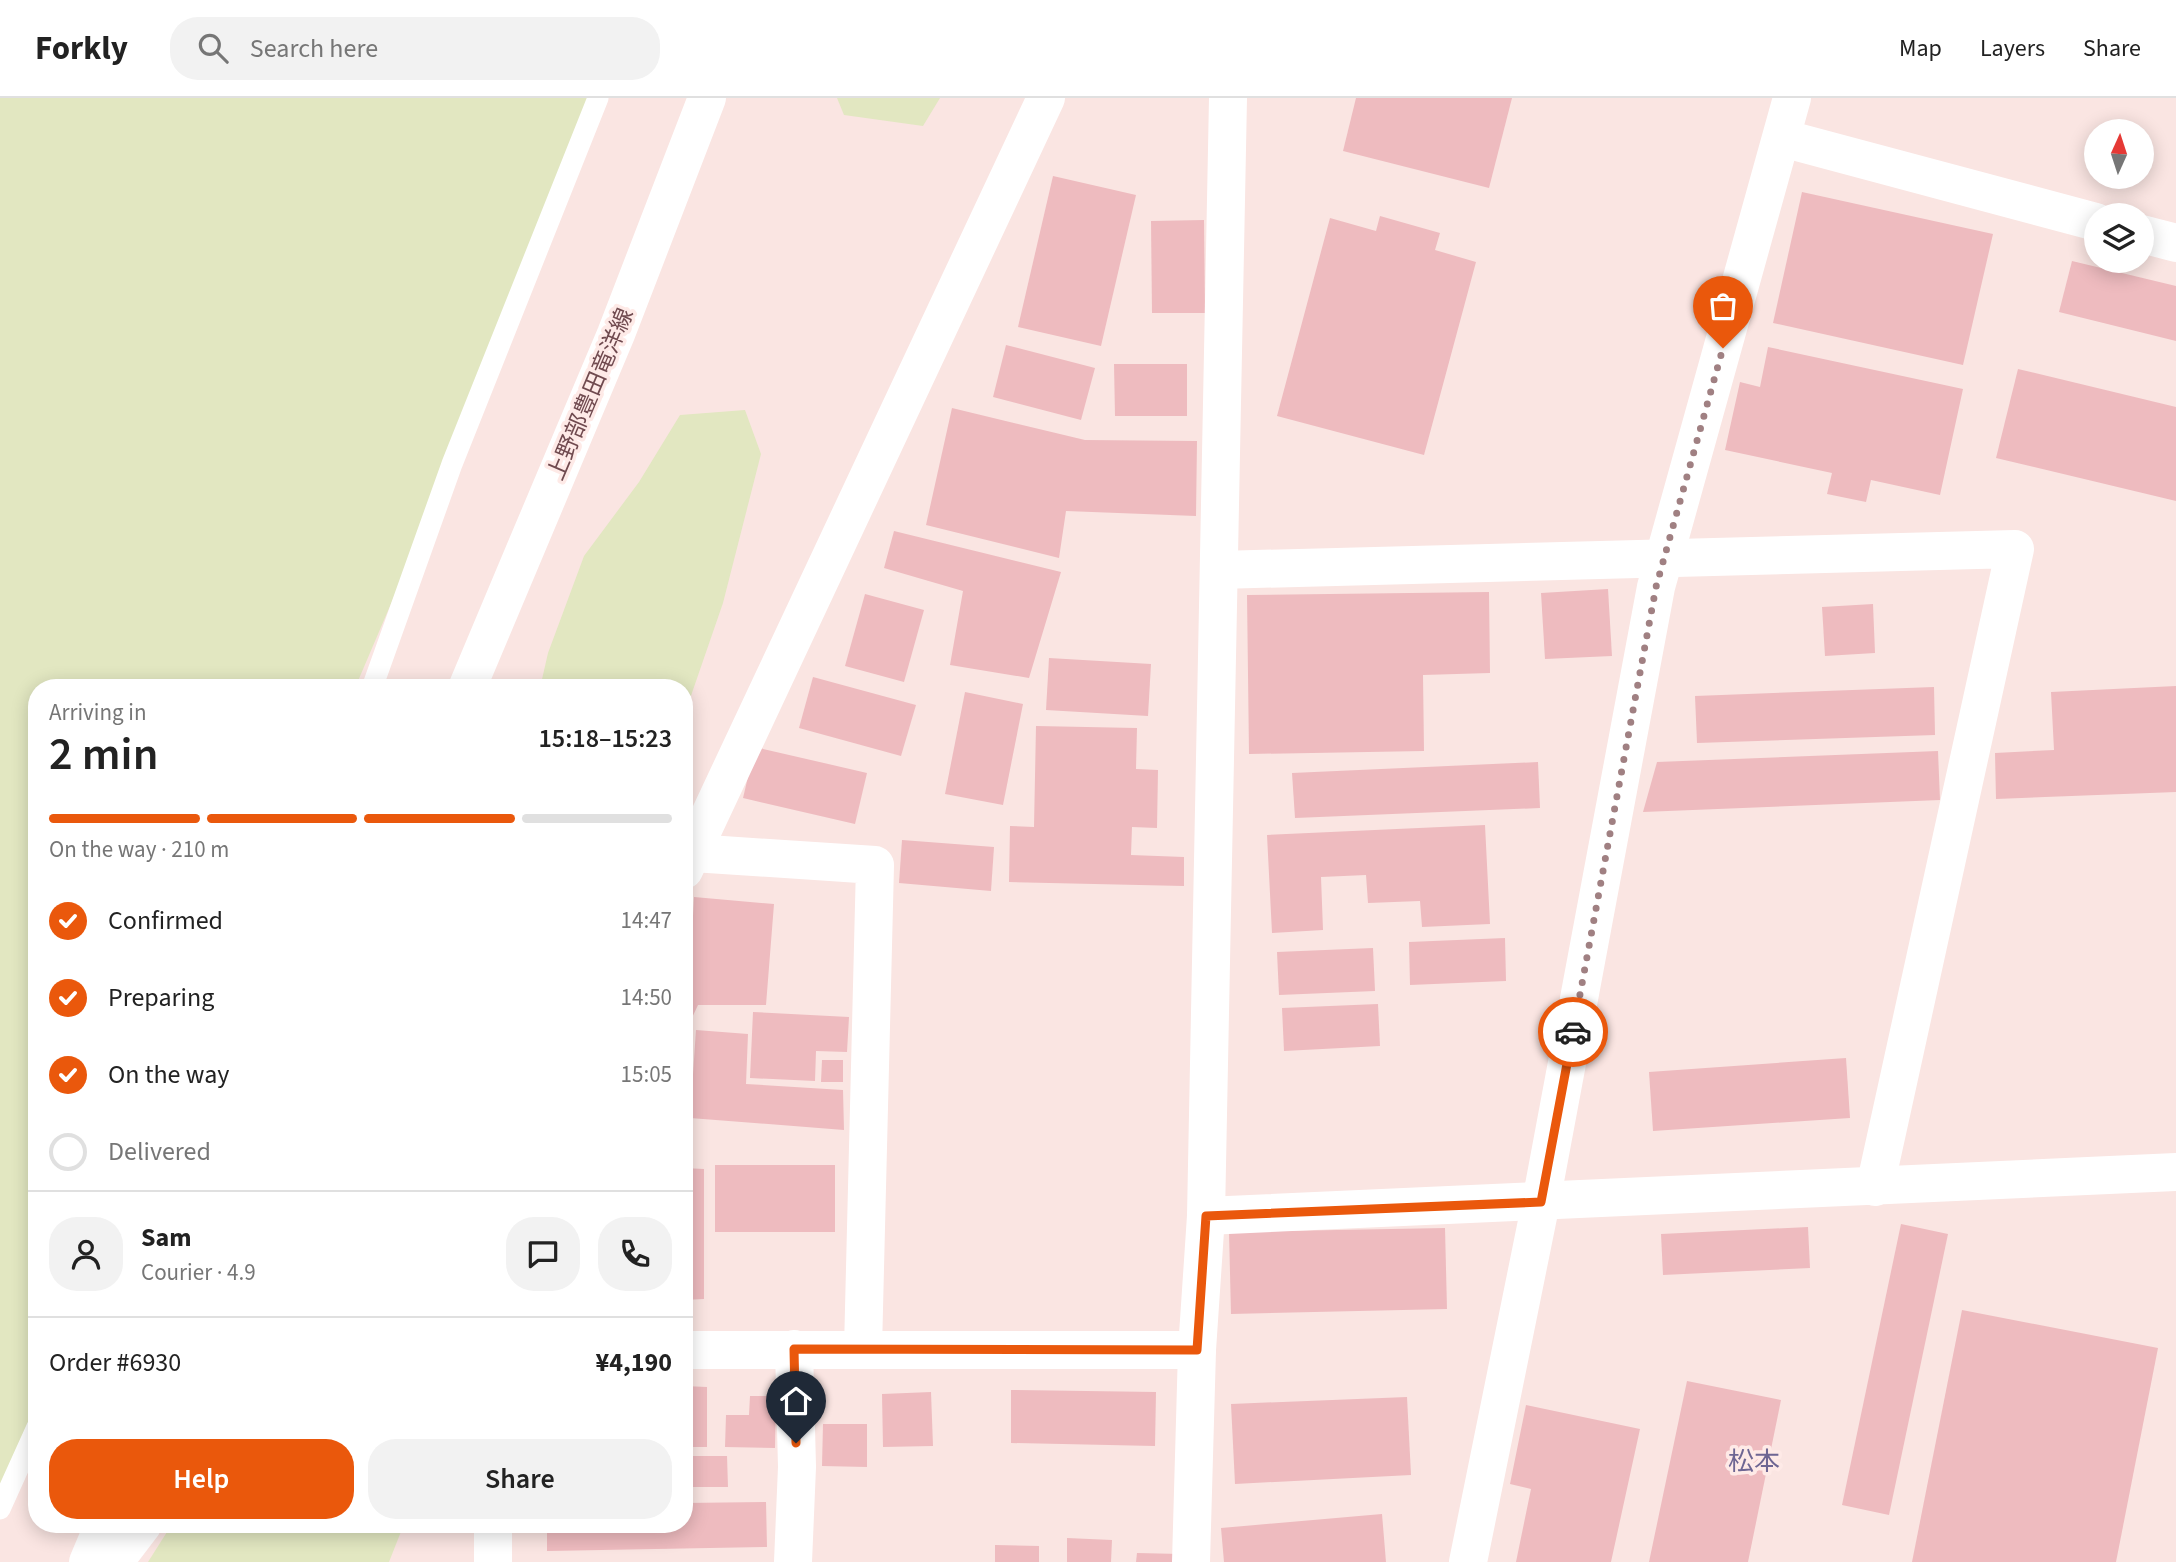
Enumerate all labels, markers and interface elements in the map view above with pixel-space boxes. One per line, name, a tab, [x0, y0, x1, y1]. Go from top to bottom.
search box	[170, 17, 660, 80]
text: Forkly	[35, 25, 128, 72]
icon: search	[194, 29, 232, 67]
text: Search here	[250, 30, 378, 67]
text: Map	[1899, 31, 1942, 66]
text: Layers	[1980, 31, 2045, 66]
text: Share	[2083, 31, 2141, 66]
north arrow	[2084, 119, 2154, 189]
map controls	[2084, 119, 2154, 273]
button: layers	[2084, 203, 2154, 273]
pin	[1693, 276, 1753, 348]
icon: bag	[1704, 287, 1742, 325]
street label: 上野部豊田竜洋線	[539, 303, 642, 485]
text: Arriving in	[49, 696, 147, 729]
text: 15:18–15:23	[539, 720, 672, 757]
text: 2 min	[49, 722, 158, 787]
text: On the way · 210 m	[49, 833, 229, 866]
icon: check	[49, 902, 87, 940]
text: Confirmed	[108, 902, 223, 939]
text: 14:47	[621, 904, 672, 937]
icon: check	[49, 979, 87, 1017]
text: Preparing	[108, 979, 214, 1016]
text: 14:50	[621, 981, 672, 1014]
courier	[1538, 997, 1608, 1067]
icon: car	[1554, 1013, 1592, 1051]
icon: check	[49, 1056, 87, 1094]
text: On the way	[108, 1056, 229, 1093]
text: 15:05	[621, 1058, 672, 1091]
text: Delivered	[108, 1133, 211, 1170]
button: person	[49, 1217, 123, 1291]
button: chat	[506, 1217, 580, 1291]
button: phone	[598, 1217, 672, 1291]
text: Sam	[141, 1219, 191, 1256]
text: Courier · 4.9	[141, 1256, 256, 1289]
text: Order #6930	[49, 1344, 181, 1381]
text: ¥4,190	[596, 1344, 672, 1381]
pin	[766, 1371, 826, 1443]
icon: home	[777, 1382, 815, 1420]
button: Help	[49, 1439, 354, 1519]
button: Share	[368, 1439, 672, 1519]
district label: 松本	[1728, 1443, 1780, 1480]

